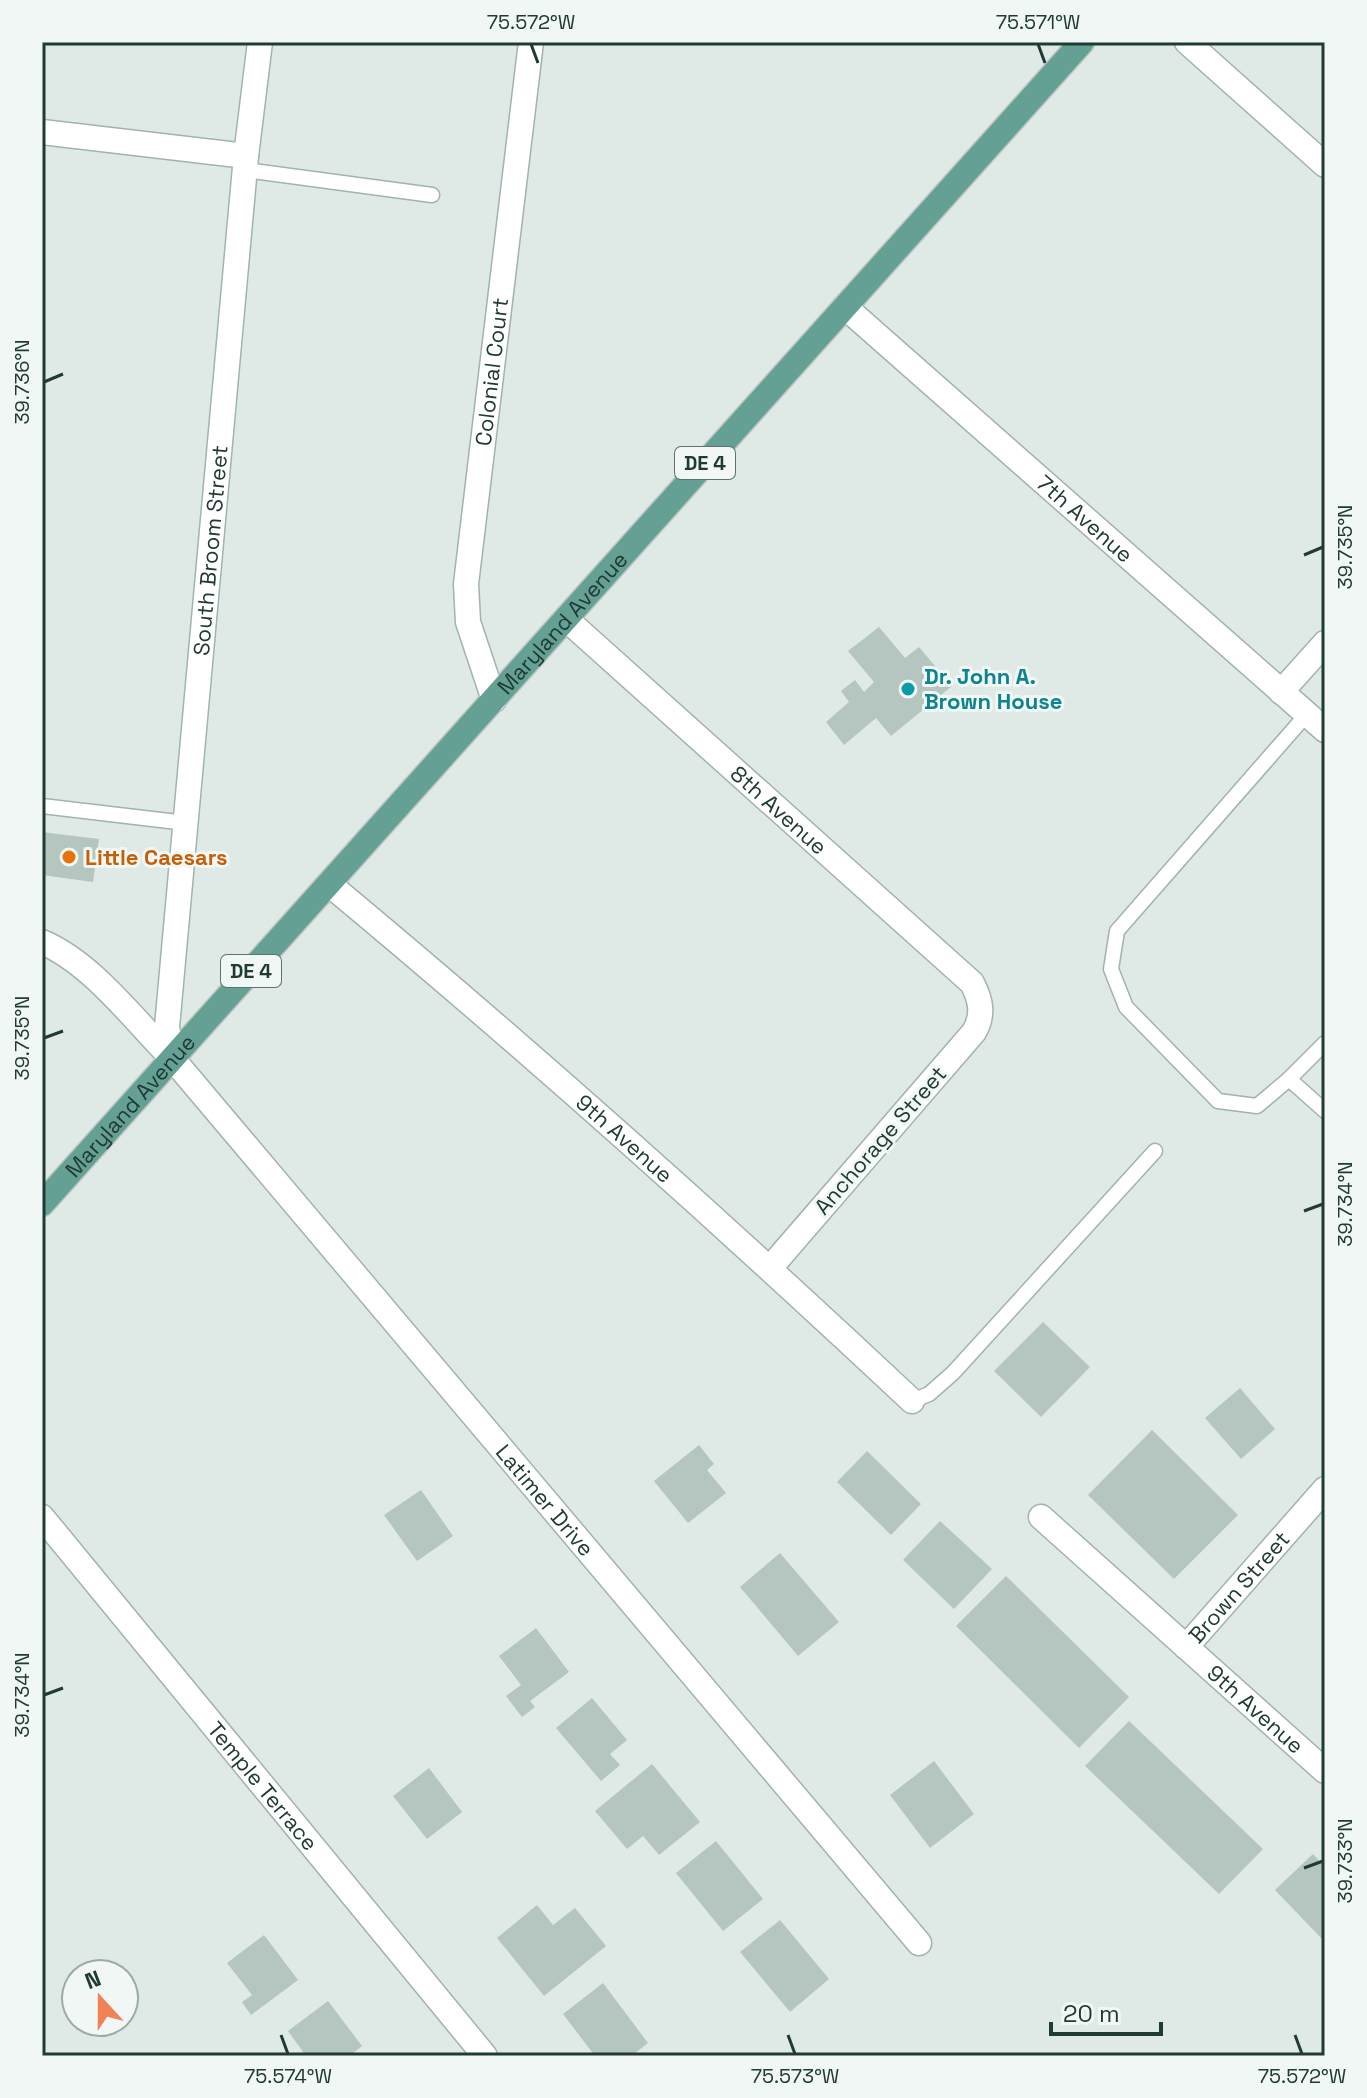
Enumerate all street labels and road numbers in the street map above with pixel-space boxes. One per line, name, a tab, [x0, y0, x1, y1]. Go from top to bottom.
street label: Colonial Court	[469, 296, 514, 447]
street label: South Broom Street	[187, 444, 234, 657]
road number: DE 4	[675, 447, 735, 479]
street label: 7th Avenue	[1031, 469, 1139, 568]
street label: Maryland Avenue	[491, 546, 633, 700]
street label: 8th Avenue	[725, 759, 833, 861]
road number: DE 4	[221, 955, 281, 987]
street label: Maryland Avenue	[59, 1028, 201, 1183]
street label: Anchorage Street	[808, 1060, 952, 1220]
street label: 9th Avenue	[570, 1088, 679, 1189]
street label: Latimer Drive	[490, 1438, 600, 1562]
street label: Brown Street	[1182, 1525, 1296, 1649]
street label: 9th Avenue	[1202, 1658, 1310, 1759]
street label: Temple Terrace	[202, 1716, 324, 1856]

